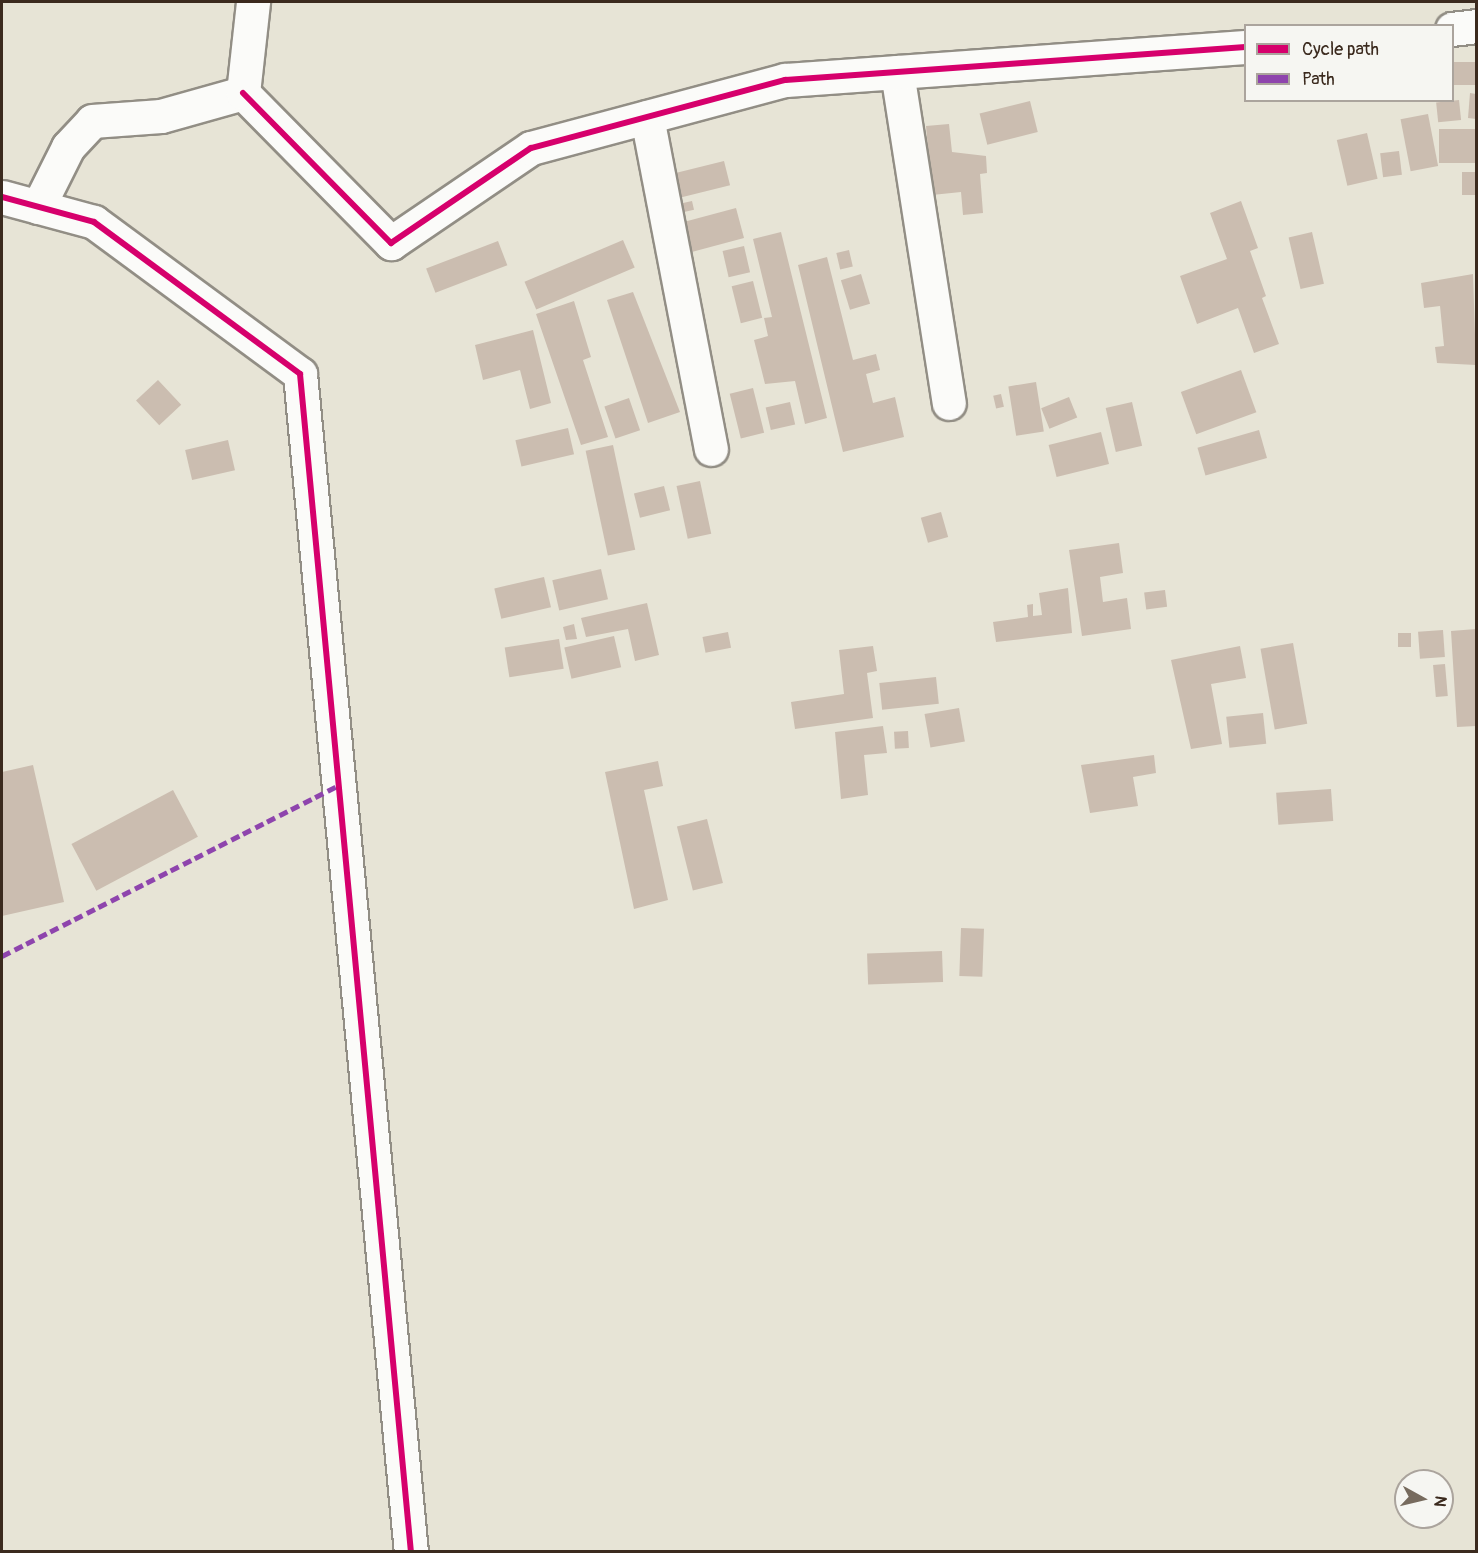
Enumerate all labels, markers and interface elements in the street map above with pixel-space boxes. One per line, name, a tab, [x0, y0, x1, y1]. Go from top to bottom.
legend	[1244, 24, 1454, 102]
text: Cycle path	[1302, 38, 1379, 61]
text: Path	[1302, 68, 1335, 91]
north arrow	[1394, 1469, 1454, 1529]
text: N	[1429, 1494, 1451, 1508]

